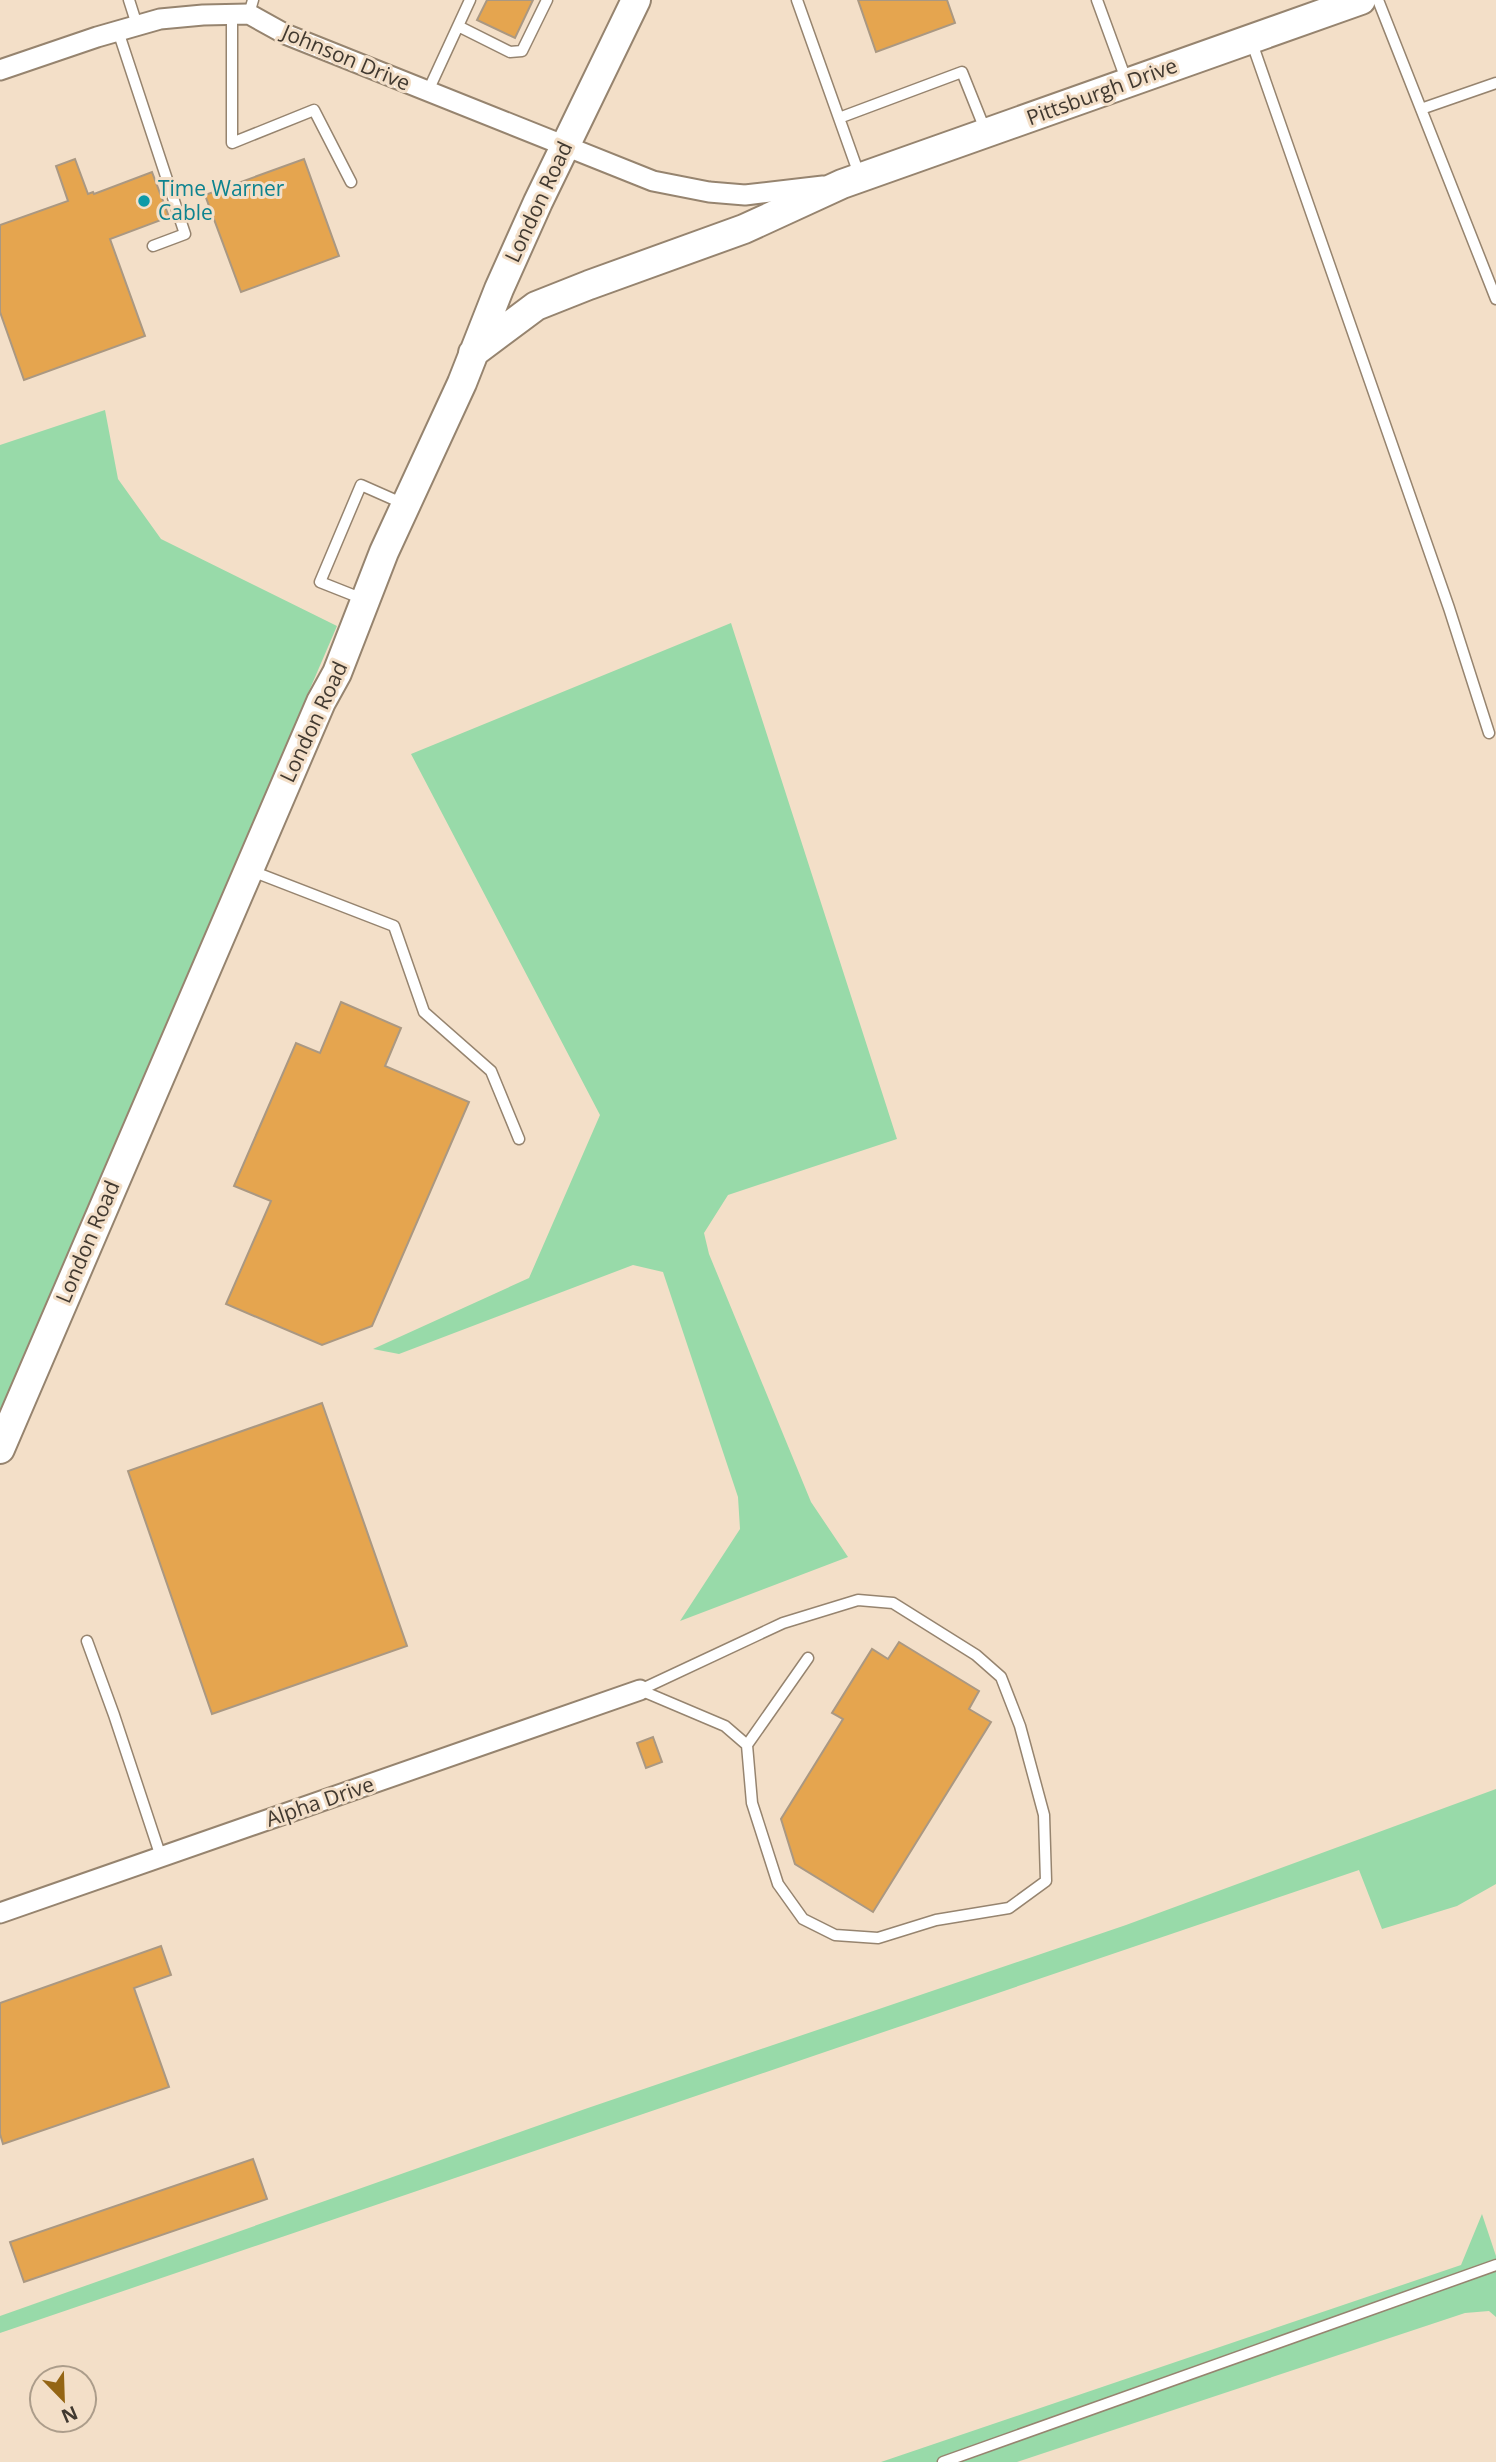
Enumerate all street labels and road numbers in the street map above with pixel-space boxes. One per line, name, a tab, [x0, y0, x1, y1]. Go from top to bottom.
street label: Johnson Drive	[276, 17, 415, 97]
street label: Pittsburgh Drive	[1022, 51, 1181, 131]
street label: London Road	[498, 137, 578, 267]
street label: London Road	[273, 657, 353, 787]
street label: London Road	[49, 1176, 125, 1307]
street label: Alpha Drive	[262, 1769, 378, 1833]

